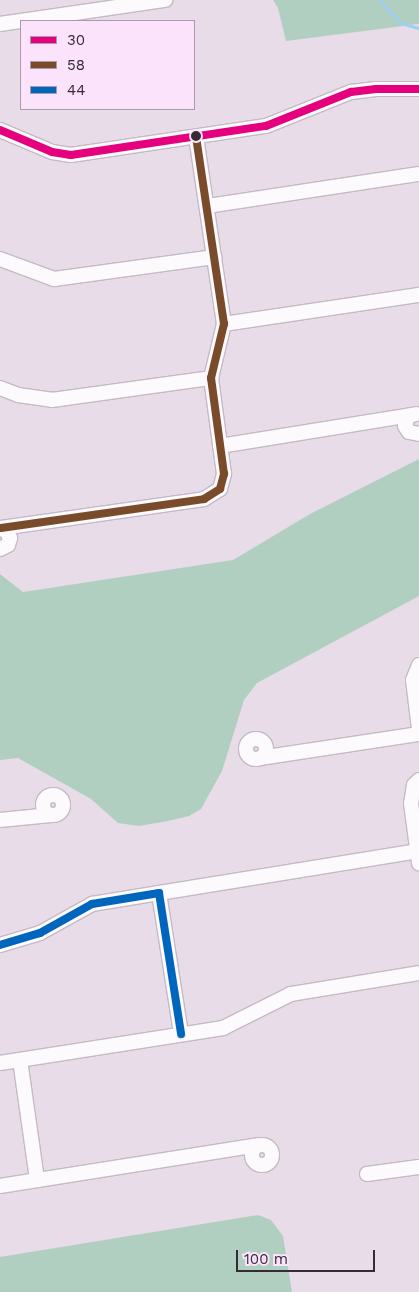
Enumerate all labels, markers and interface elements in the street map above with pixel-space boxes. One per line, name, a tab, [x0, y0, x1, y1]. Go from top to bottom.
legend	[20, 20, 195, 110]
text: 30	[67, 31, 85, 49]
text: 58	[67, 56, 85, 74]
text: 44	[67, 81, 85, 99]
unlabelled marker	[191, 131, 201, 141]
scale bar	[239, 1240, 378, 1272]
text: 100 m	[244, 1250, 288, 1268]

